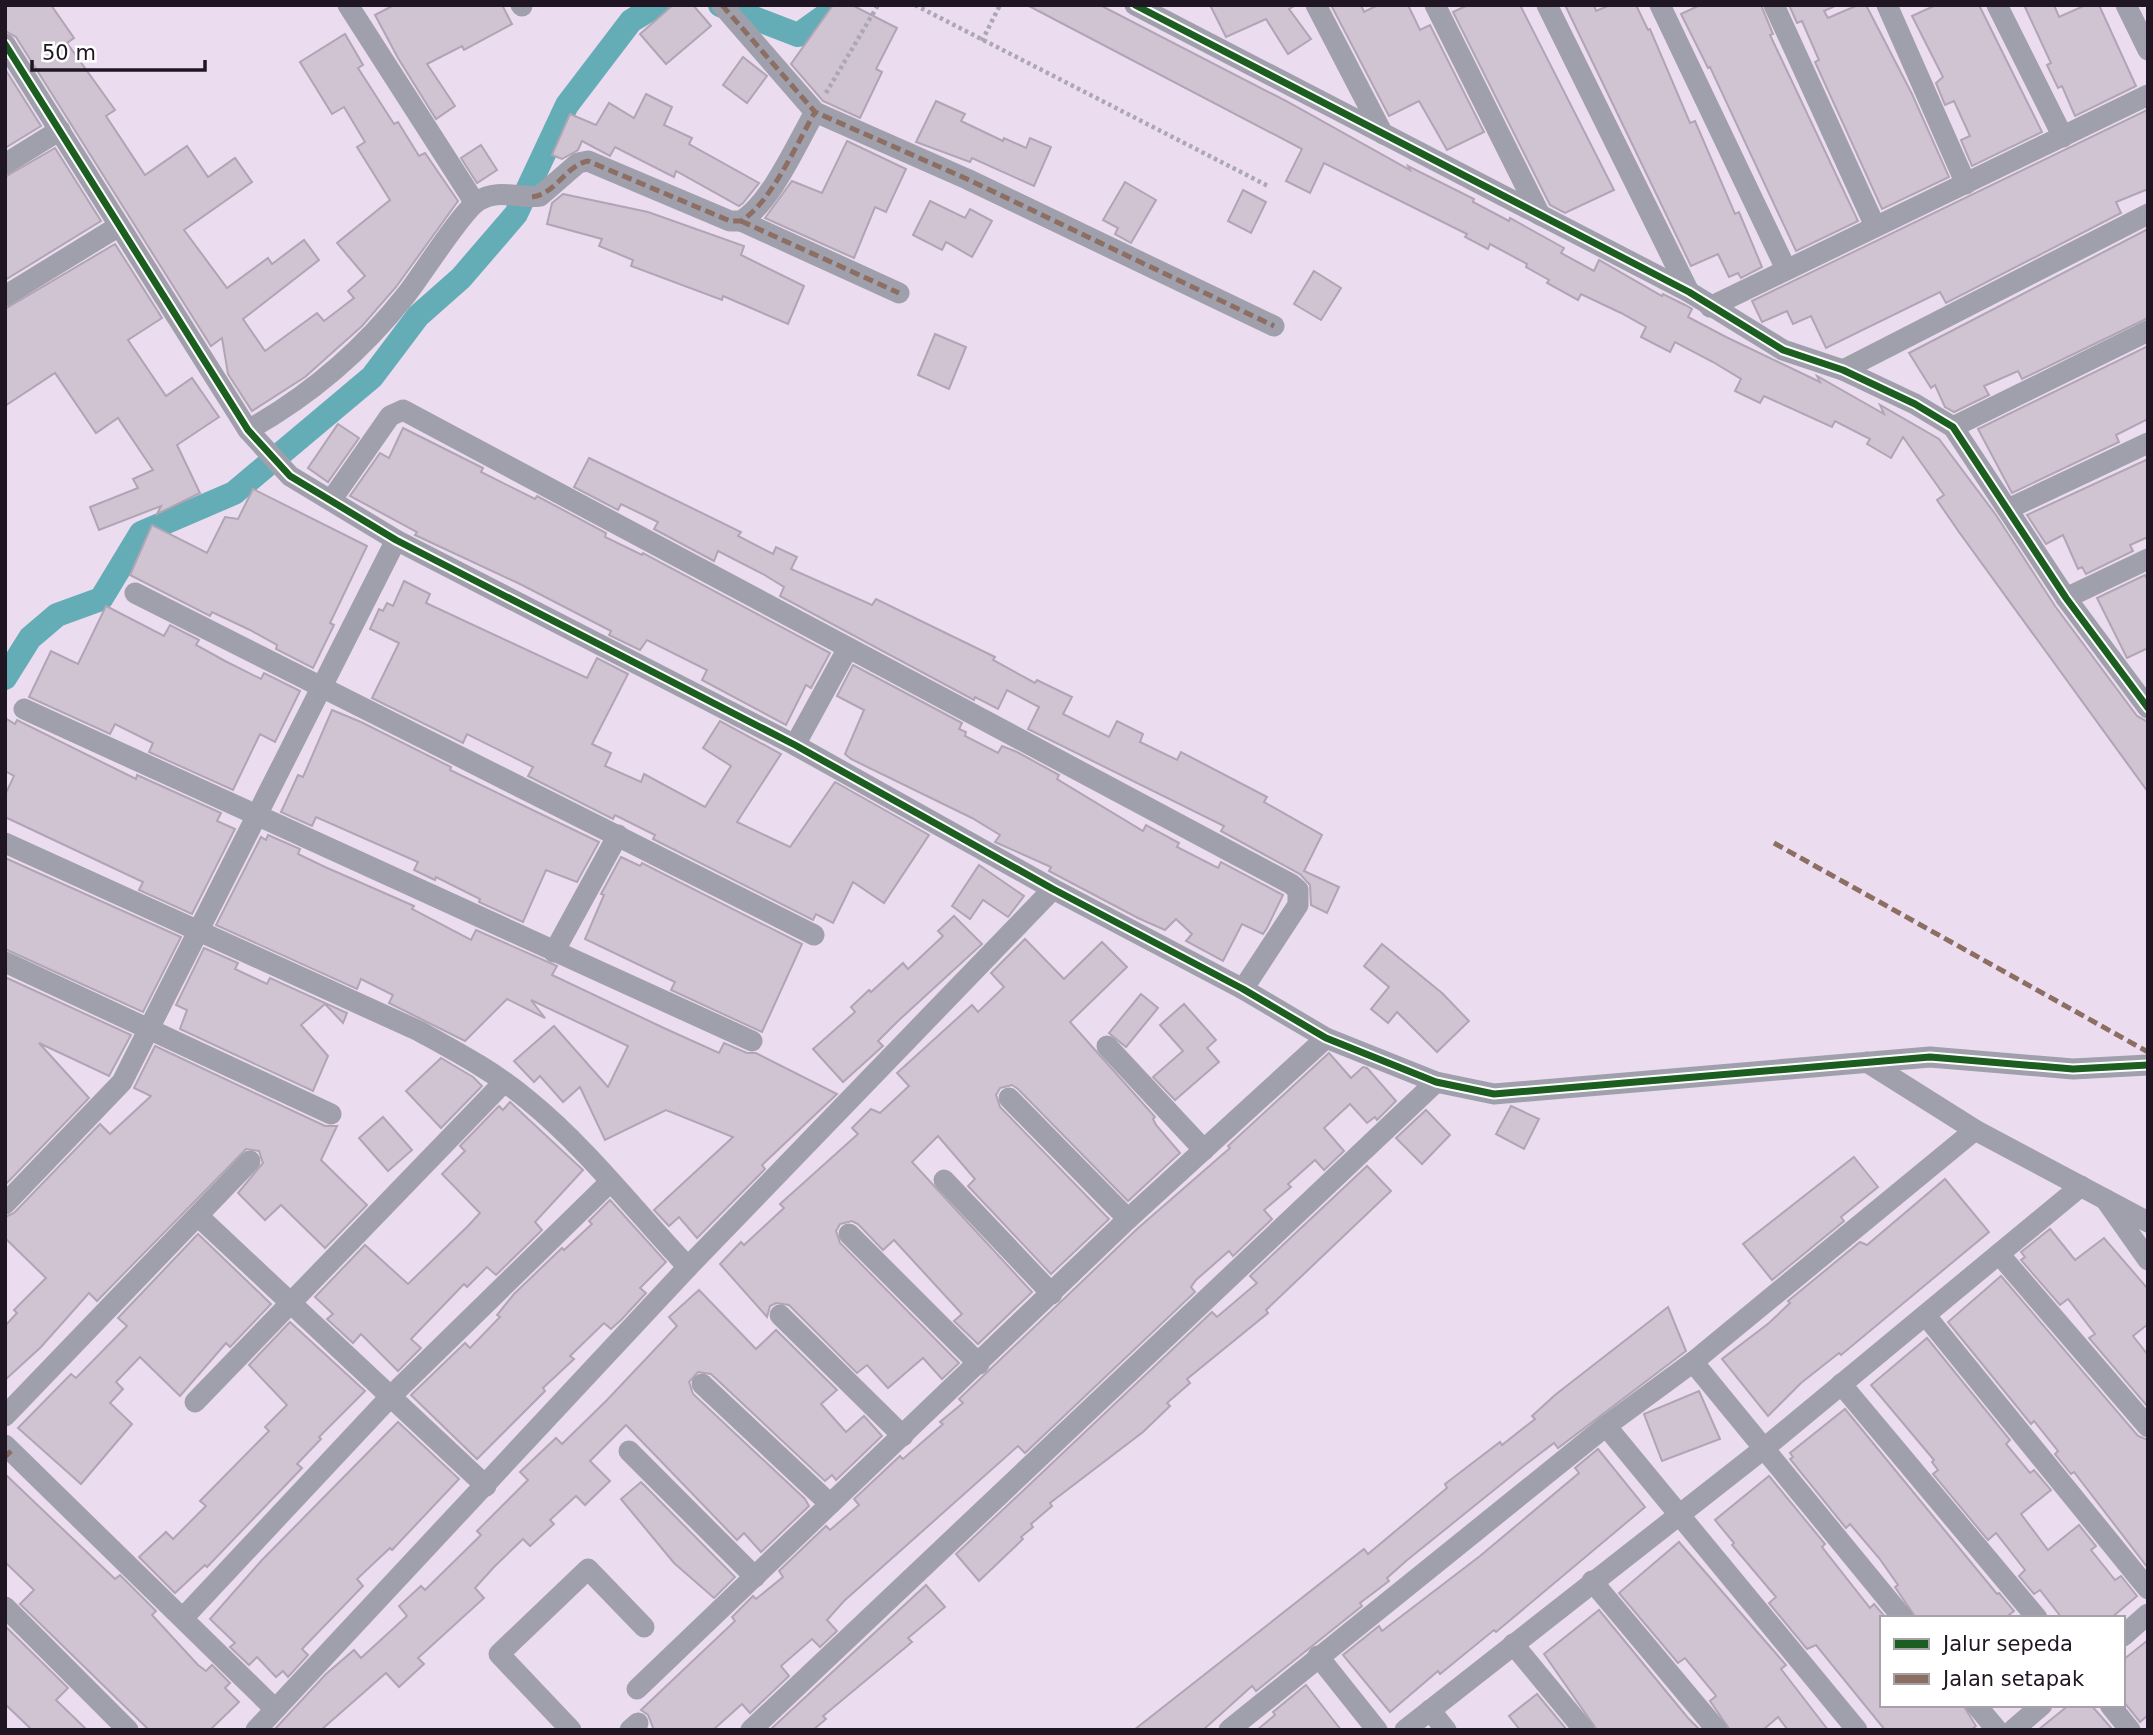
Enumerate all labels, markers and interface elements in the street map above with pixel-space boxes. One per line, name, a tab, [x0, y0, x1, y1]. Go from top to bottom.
scale bar	[32, 28, 205, 72]
text: 50 m	[42, 41, 96, 65]
legend	[1880, 1616, 2125, 1707]
text: Jalur sepeda	[1941, 1632, 2073, 1656]
text: Jalan setapak	[1941, 1667, 2085, 1691]

